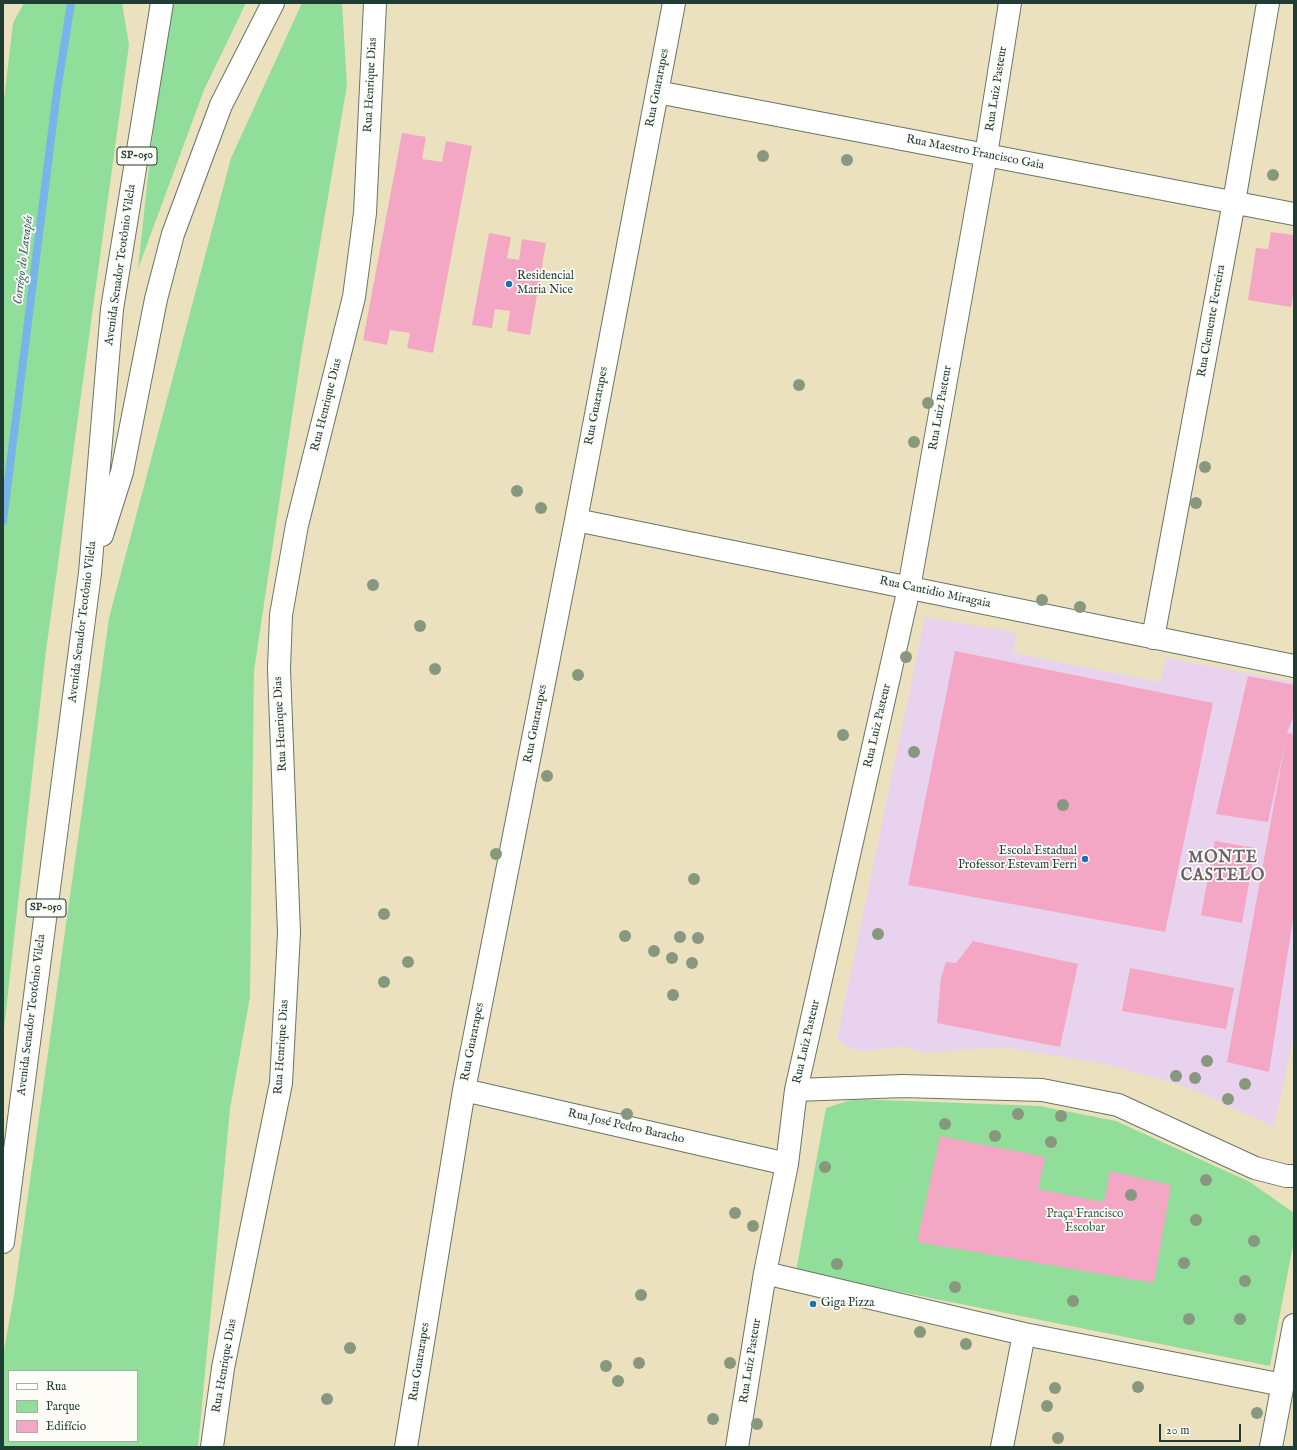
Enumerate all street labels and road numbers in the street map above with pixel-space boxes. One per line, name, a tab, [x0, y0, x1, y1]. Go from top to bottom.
street label: Rua Henrique Dias	[361, 37, 381, 133]
street label: Rua Luiz Pasteur	[983, 46, 1011, 132]
street label: Rua Guararapes	[643, 48, 673, 128]
street label: Rua Maestro Francisco Gaia	[905, 133, 1045, 173]
road number: SP-050	[117, 147, 157, 165]
street label: Avenida Senador Teotônio Vilela	[103, 184, 139, 346]
street label: Rua Clemente Ferreira	[1195, 264, 1229, 378]
street label: Rua Henrique Dias	[308, 357, 346, 453]
street label: Rua Luiz Pasteur	[926, 365, 956, 451]
street label: Rua Guararapes	[582, 366, 612, 446]
street label: Avenida Senador Teotônio Vilela	[66, 540, 100, 704]
street label: Rua Cantidio Miragaia	[878, 574, 992, 612]
street label: Rua Henrique Dias	[271, 676, 291, 772]
street label: Rua Luiz Pasteur	[861, 683, 895, 769]
street label: Rua Guararapes	[521, 684, 551, 764]
road number: SP-050	[26, 899, 66, 917]
street label: Avenida Senador Teotônio Vilela	[15, 933, 49, 1097]
street label: Rua Henrique Dias	[271, 999, 293, 1095]
street label: Rua Luiz Pasteur	[790, 999, 824, 1085]
street label: Rua Guararapes	[458, 1002, 488, 1082]
street label: Rua José Pedro Baracho	[566, 1107, 686, 1147]
street label: Rua Henrique Dias	[210, 1318, 240, 1414]
street label: Rua Luiz Pasteur	[737, 1318, 765, 1404]
street label: Rua Guararapes	[407, 1322, 433, 1402]

